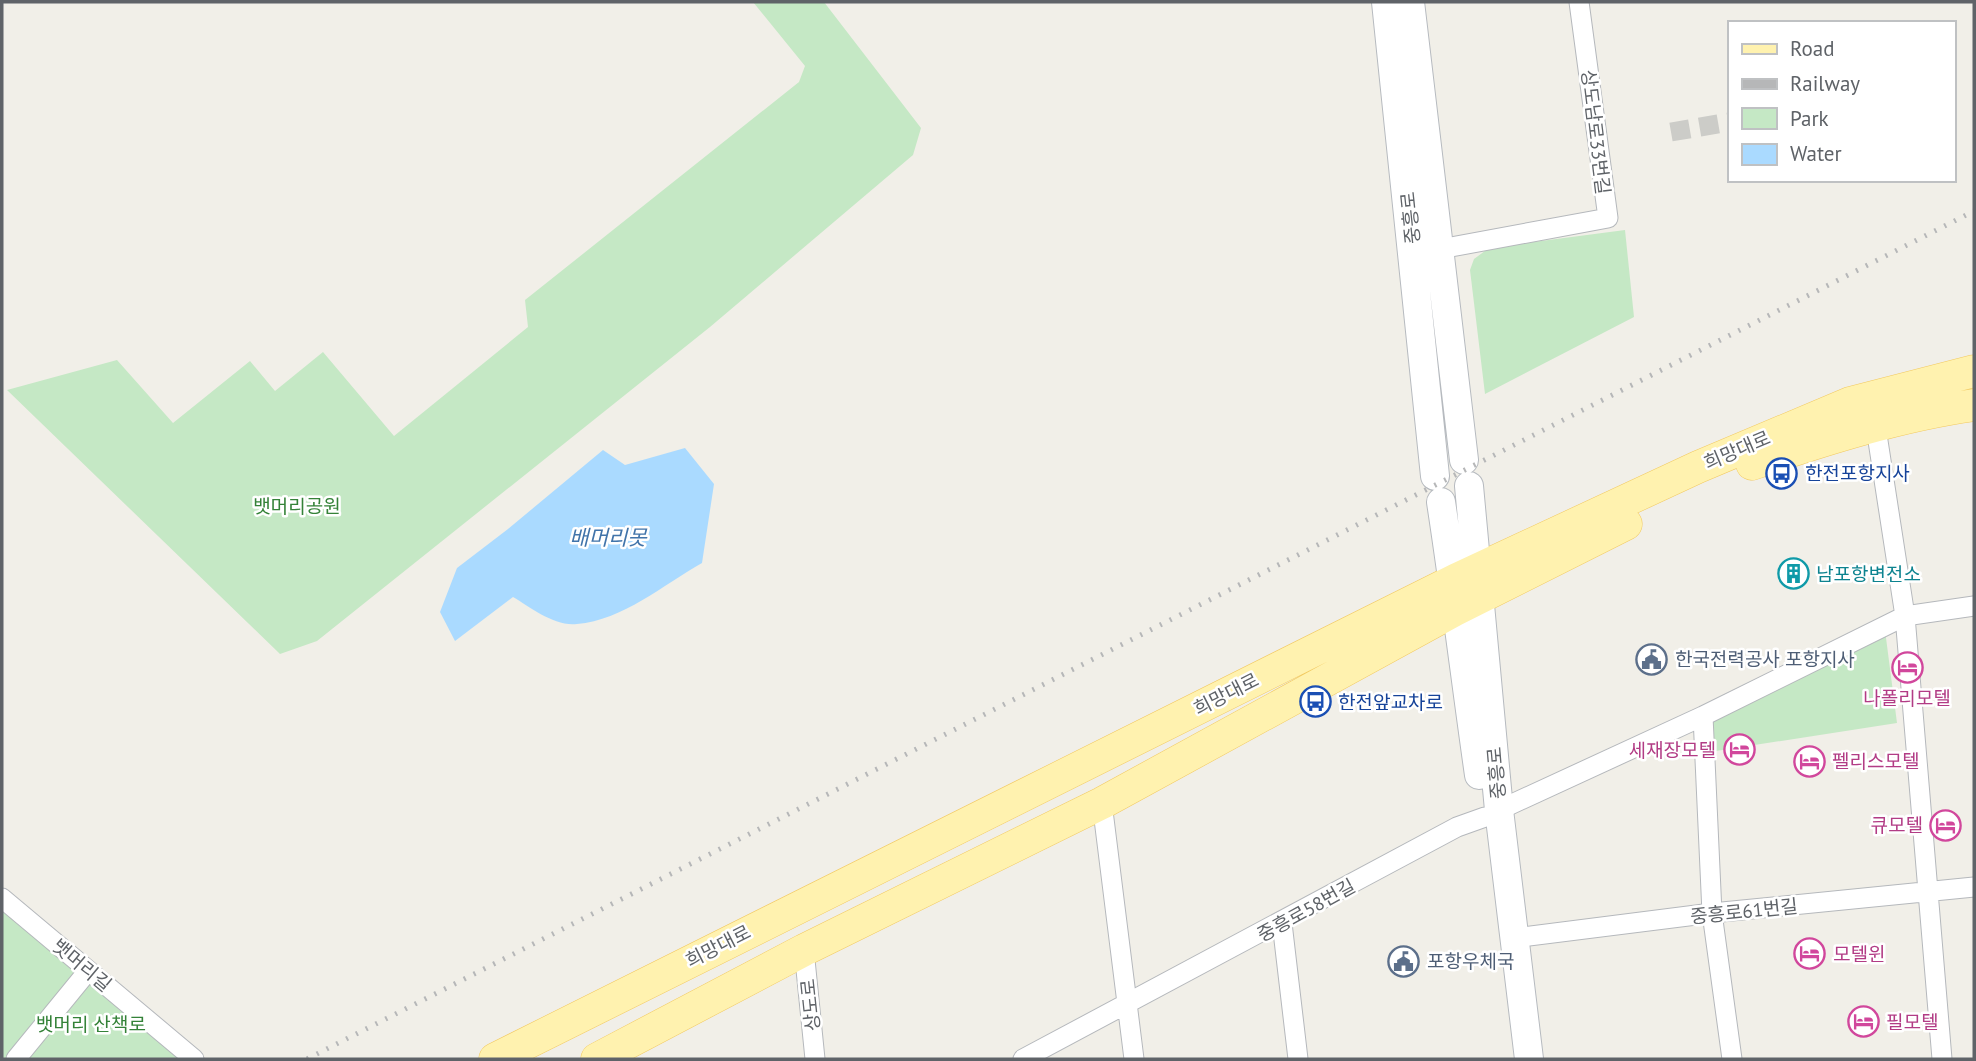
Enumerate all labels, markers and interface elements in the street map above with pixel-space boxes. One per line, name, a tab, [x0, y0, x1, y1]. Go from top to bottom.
legend	[1728, 21, 1955, 182]
text: Road	[1790, 35, 1834, 62]
street label: 상도남로33번길	[1576, 68, 1616, 196]
text: Railway	[1790, 70, 1860, 97]
text: Park	[1790, 105, 1829, 132]
text: Water	[1790, 140, 1842, 167]
street label: 중흥로	[1395, 191, 1425, 245]
street label: 희망대로	[1700, 425, 1774, 475]
bus stop icon: 한전포항지사	[1765, 456, 1799, 490]
place label: 한전포항지사	[1805, 461, 1910, 485]
park label: 뱃머리공원	[253, 494, 341, 518]
water label: 배머리못	[569, 524, 648, 551]
building icon: 남포항변전소	[1776, 557, 1810, 591]
place label: 남포항변전소	[1816, 562, 1921, 586]
public building icon: 한국전력공사 포항지사	[1635, 642, 1669, 676]
place label: 한국전력공사 포항지사	[1675, 647, 1855, 671]
hotel icon: 나폴리모텔	[1890, 650, 1924, 684]
street label: 희망대로	[1189, 667, 1263, 721]
bus stop icon: 한전앞교차로	[1298, 685, 1332, 719]
place label: 나폴리모텔	[1863, 686, 1951, 710]
place label: 한전앞교차로	[1338, 690, 1443, 714]
hotel icon: 세재장모텔	[1722, 733, 1756, 767]
place label: 세재장모텔	[1629, 738, 1716, 762]
hotel icon: 펠리스모텔	[1792, 744, 1826, 778]
street label: 중흥로	[1482, 746, 1510, 800]
place label: 펠리스모텔	[1832, 749, 1919, 773]
hotel icon: 큐모텔	[1929, 808, 1963, 842]
place label: 큐모텔	[1871, 813, 1923, 837]
street label: 중흥로58번길	[1253, 873, 1359, 947]
street label: 중흥로61번길	[1689, 893, 1799, 929]
street label: 희망대로	[681, 919, 755, 973]
street label: 뱃머리길	[48, 933, 116, 997]
hotel icon: 모텔윈	[1793, 937, 1827, 971]
place label: 모텔윈	[1833, 942, 1885, 966]
public building icon: 포항우체국	[1387, 944, 1421, 978]
place label: 포항우체국	[1427, 949, 1514, 973]
street label: 상도로	[795, 978, 825, 1032]
hotel icon: 필모텔	[1846, 1005, 1880, 1039]
place label: 필모텔	[1886, 1010, 1938, 1034]
park label: 뱃머리 산책로	[36, 1012, 146, 1036]

